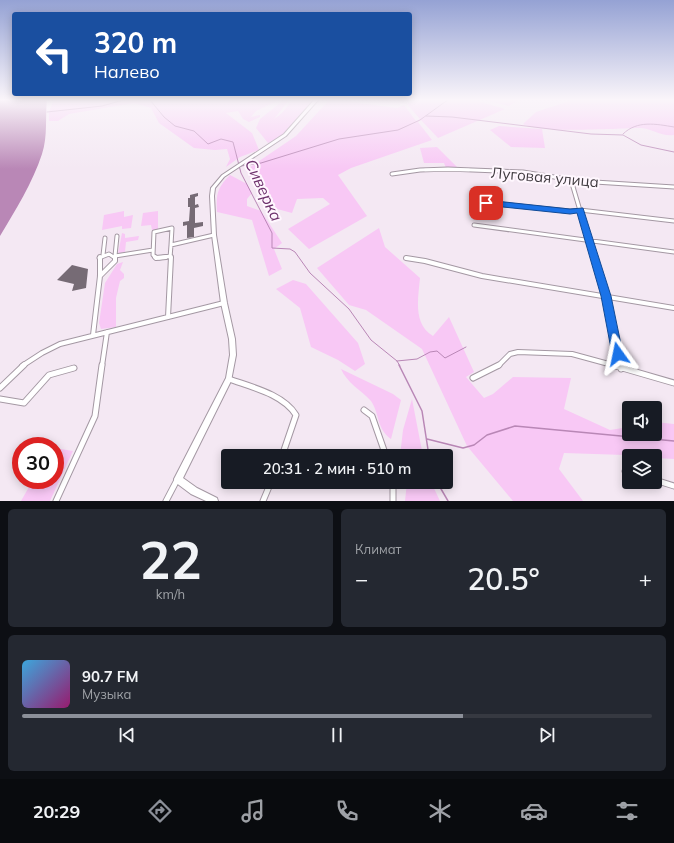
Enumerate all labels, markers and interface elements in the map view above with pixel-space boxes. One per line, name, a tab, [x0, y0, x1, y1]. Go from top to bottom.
text: 320 m	[94, 25, 177, 60]
icon: left	[28, 28, 80, 80]
text: Налево	[94, 60, 160, 83]
water label: Сиверка	[241, 156, 287, 225]
street label: Луговая улица	[490, 163, 600, 191]
pin	[469, 186, 503, 220]
icon: arrive	[475, 192, 497, 214]
position arrow	[597, 333, 639, 375]
map controls	[622, 401, 662, 489]
button: sound	[622, 401, 662, 441]
speed limit sign: 30	[12, 437, 64, 489]
button: layers	[622, 449, 662, 489]
text: 20:31 · 2 мин · 510 m	[263, 459, 411, 478]
text: 22	[139, 527, 202, 592]
text: Климат	[355, 541, 402, 557]
text: 20.5°	[467, 560, 540, 598]
text: −	[355, 565, 368, 593]
text: +	[639, 565, 652, 593]
text: km/h	[156, 586, 185, 602]
text: 90.7 FM	[82, 667, 138, 686]
text: Музыка	[82, 686, 131, 702]
icon: previous	[116, 724, 138, 746]
icon: pause	[326, 724, 348, 746]
icon: next	[536, 724, 558, 746]
icon: directions	[146, 797, 174, 825]
icon: music	[239, 797, 267, 825]
icon: phone	[333, 797, 361, 825]
icon: climate	[426, 797, 454, 825]
icon: car	[520, 797, 548, 825]
icon: filters	[613, 797, 641, 825]
text: 20:29	[33, 800, 80, 823]

